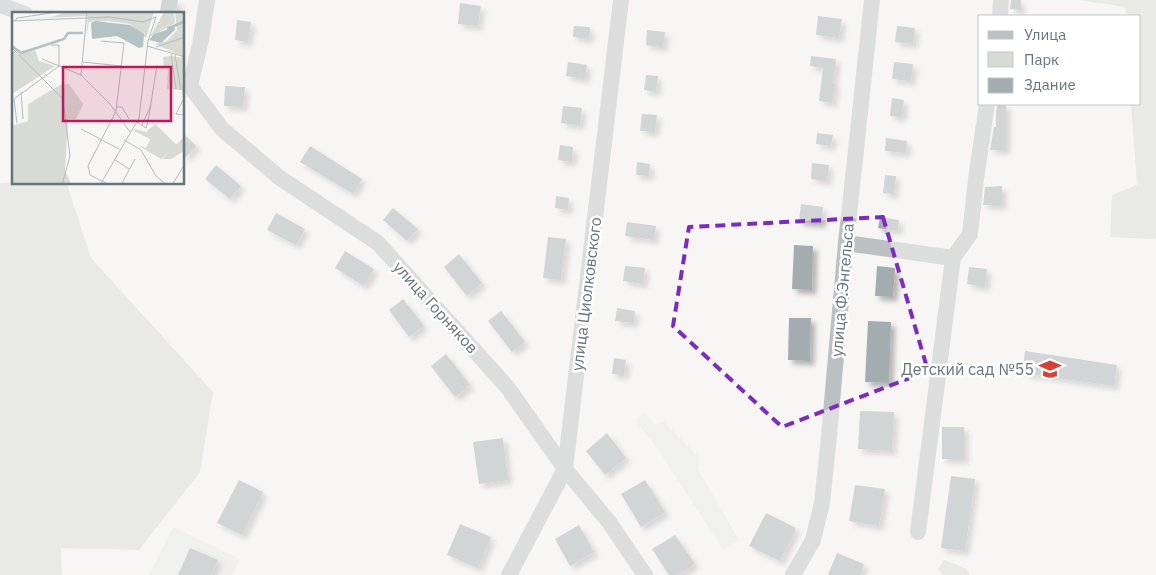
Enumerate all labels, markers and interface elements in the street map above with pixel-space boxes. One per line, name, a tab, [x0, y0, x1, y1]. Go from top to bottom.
inset map	[12, 12, 185, 185]
legend	[978, 15, 1141, 105]
text: Улица	[1024, 25, 1066, 44]
text: Парк	[1024, 50, 1059, 69]
text: Здание	[1024, 75, 1076, 94]
street label: улица Циолковского	[567, 216, 605, 372]
street label: улица Ф.Энгельса	[826, 222, 858, 358]
street label: улица Горняков	[389, 257, 483, 357]
school or university icon: Детский сад №55	[1037, 356, 1063, 382]
place label: Детский сад №55	[901, 359, 1034, 379]

